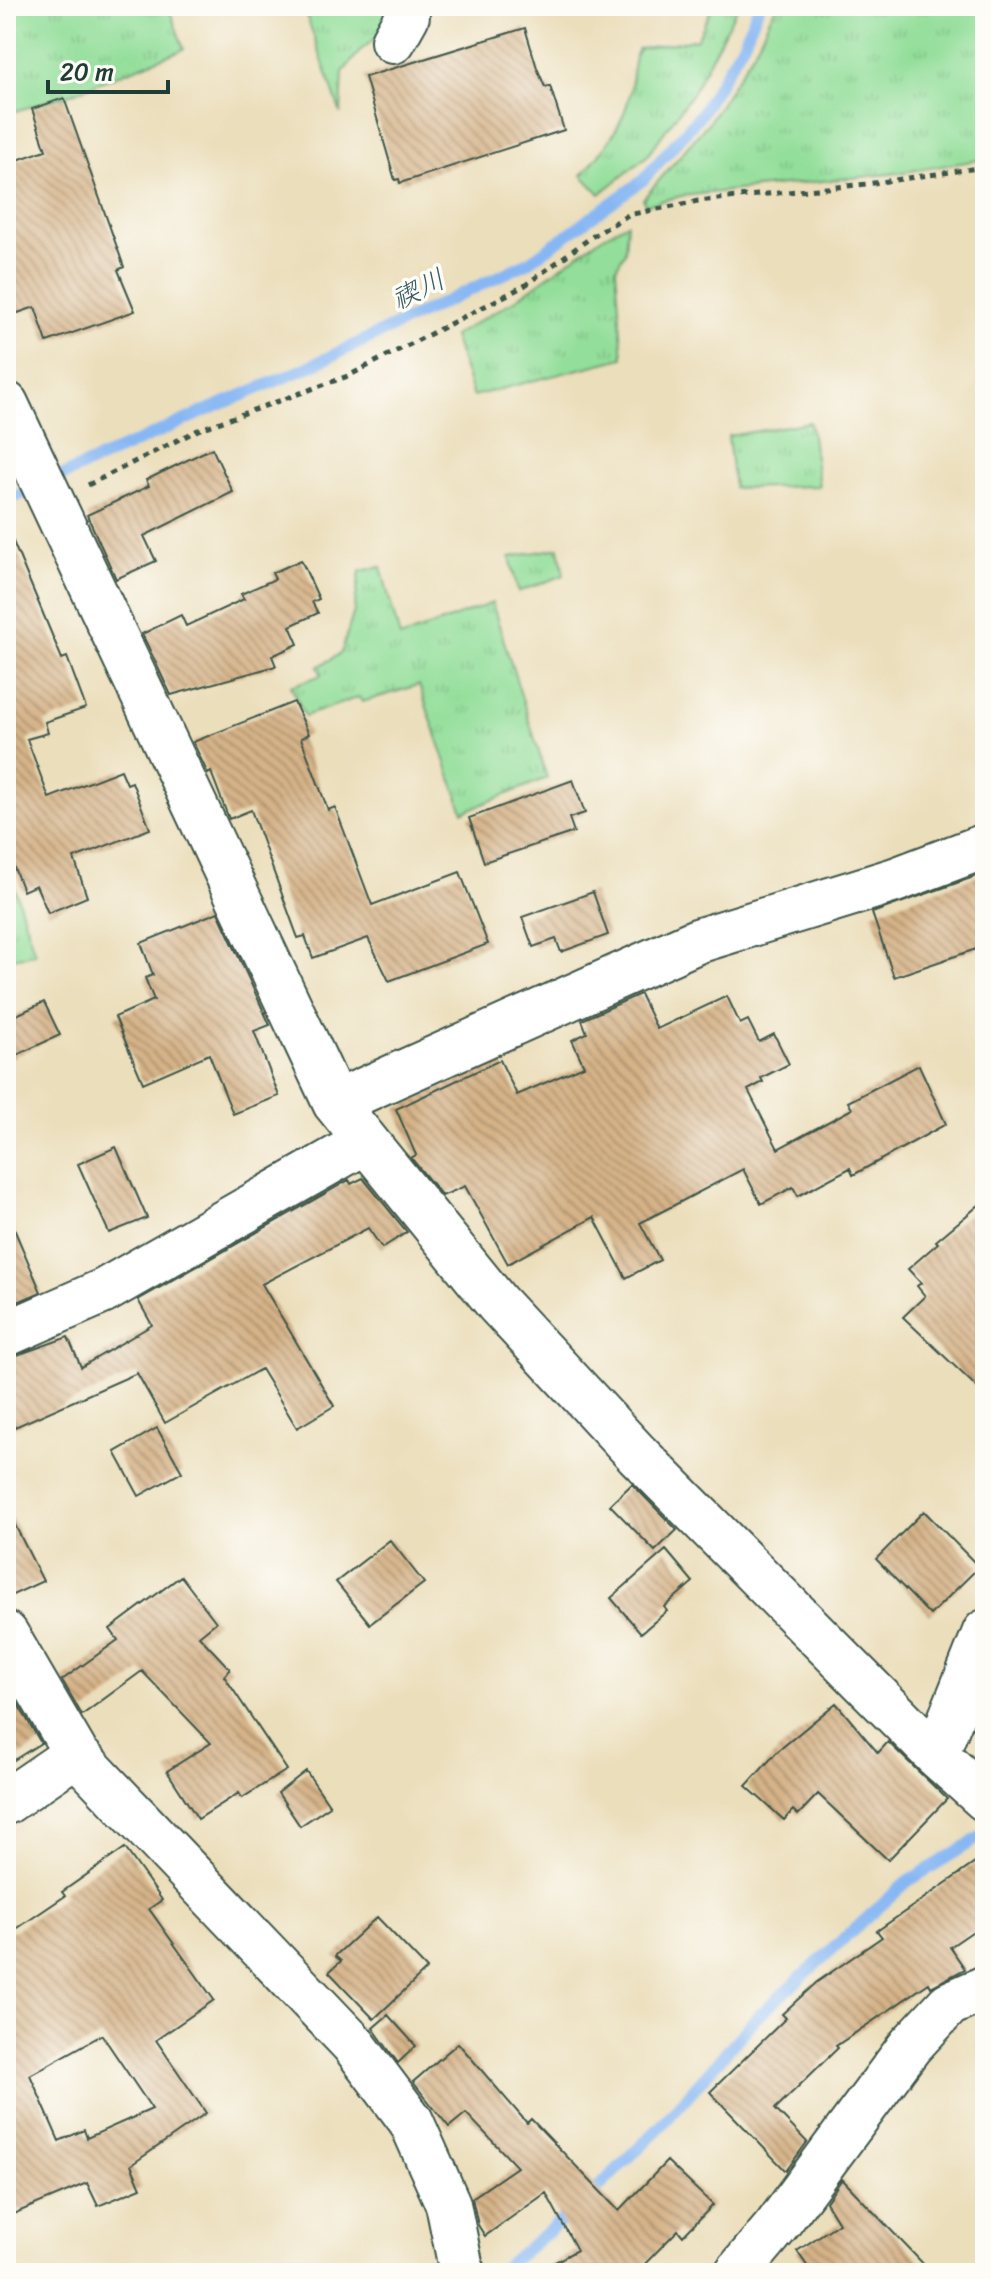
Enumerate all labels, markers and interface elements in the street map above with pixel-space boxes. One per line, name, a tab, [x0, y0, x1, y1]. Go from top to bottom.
scale bar	[48, 44, 168, 94]
text: 20 m	[60, 51, 114, 93]
water label: 禊川	[382, 255, 454, 323]

